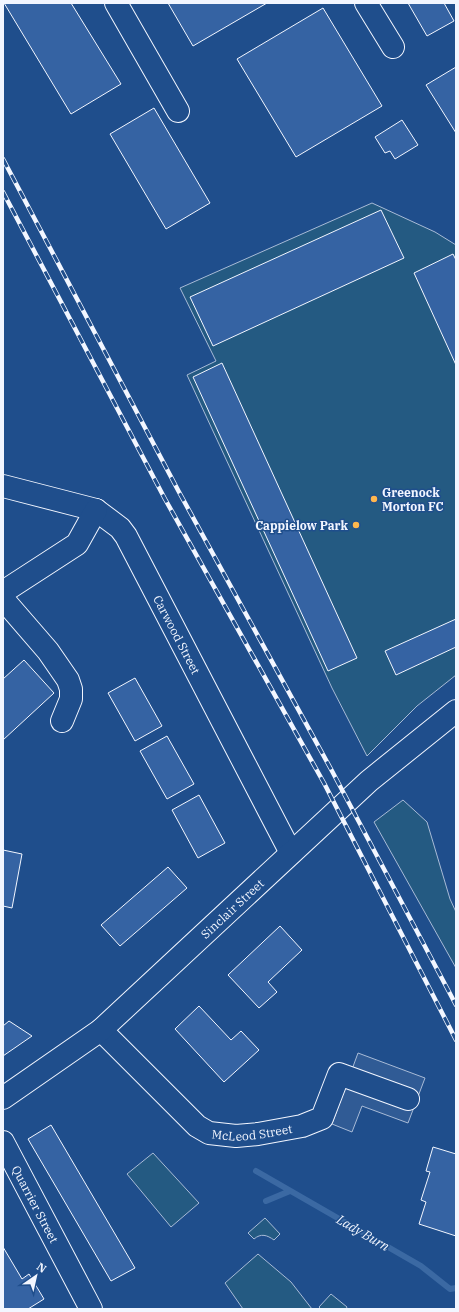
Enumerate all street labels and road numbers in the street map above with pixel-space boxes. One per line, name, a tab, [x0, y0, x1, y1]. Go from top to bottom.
street label: Carwood Street	[151, 592, 204, 676]
street label: Sinclair Street	[197, 875, 267, 941]
street label: McLeod Street	[211, 1120, 293, 1144]
street label: Quarrier Street	[9, 1163, 62, 1245]

